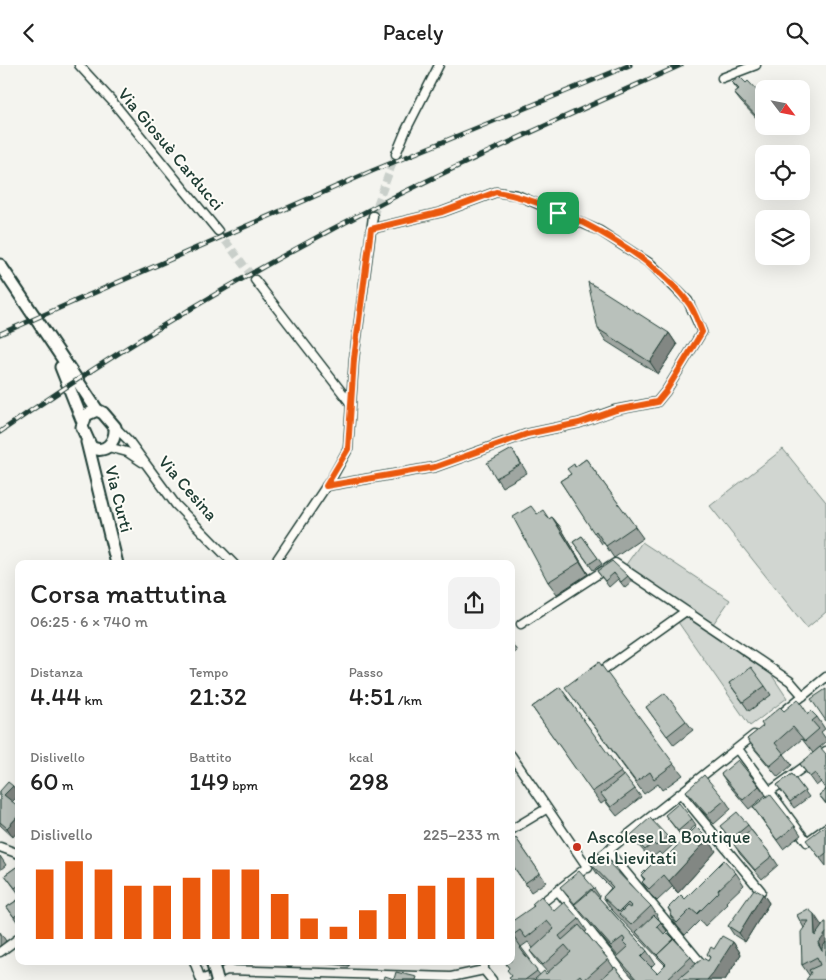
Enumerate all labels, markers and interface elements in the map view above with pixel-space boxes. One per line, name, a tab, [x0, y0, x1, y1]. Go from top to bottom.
icon: back	[15, 19, 43, 47]
text: Pacely	[383, 19, 443, 46]
icon: search	[783, 19, 811, 47]
north arrow	[755, 80, 810, 135]
map controls	[755, 80, 810, 265]
street label: Via Giosuè Carducci	[113, 83, 229, 215]
button: locate	[755, 145, 810, 200]
pin	[537, 192, 579, 234]
icon: arrive	[544, 199, 572, 227]
button: layers	[755, 210, 810, 265]
street label: Via Cesina	[154, 451, 222, 525]
street label: Via Curti	[100, 463, 138, 535]
text: Corsa mattutina	[30, 576, 227, 610]
button: share	[448, 577, 500, 629]
text: 06:25 · 6 × 740 m	[30, 612, 148, 631]
text: Distanza	[30, 664, 83, 681]
text: Tempo	[189, 664, 228, 681]
text: Passo	[349, 664, 383, 681]
text: 4.44	[30, 681, 81, 711]
text: 21:32	[189, 681, 247, 711]
text: 4:51	[349, 681, 395, 711]
text: km	[81, 692, 103, 709]
text: /km	[395, 692, 422, 709]
text: Dislivello	[30, 749, 85, 766]
text: Battito	[189, 749, 232, 766]
text: kcal	[349, 749, 374, 766]
text: 60	[30, 766, 59, 796]
text: 149	[189, 766, 229, 796]
text: 298	[349, 766, 389, 796]
text: m	[59, 777, 74, 794]
text: bpm	[229, 777, 258, 794]
text: Dislivello	[30, 825, 93, 844]
text: 225–233 m	[423, 825, 500, 844]
place label: Ascolese La Boutique dei Lievitati	[587, 826, 750, 869]
marker: Ascolese La Boutique dei Lievitati	[571, 841, 583, 853]

